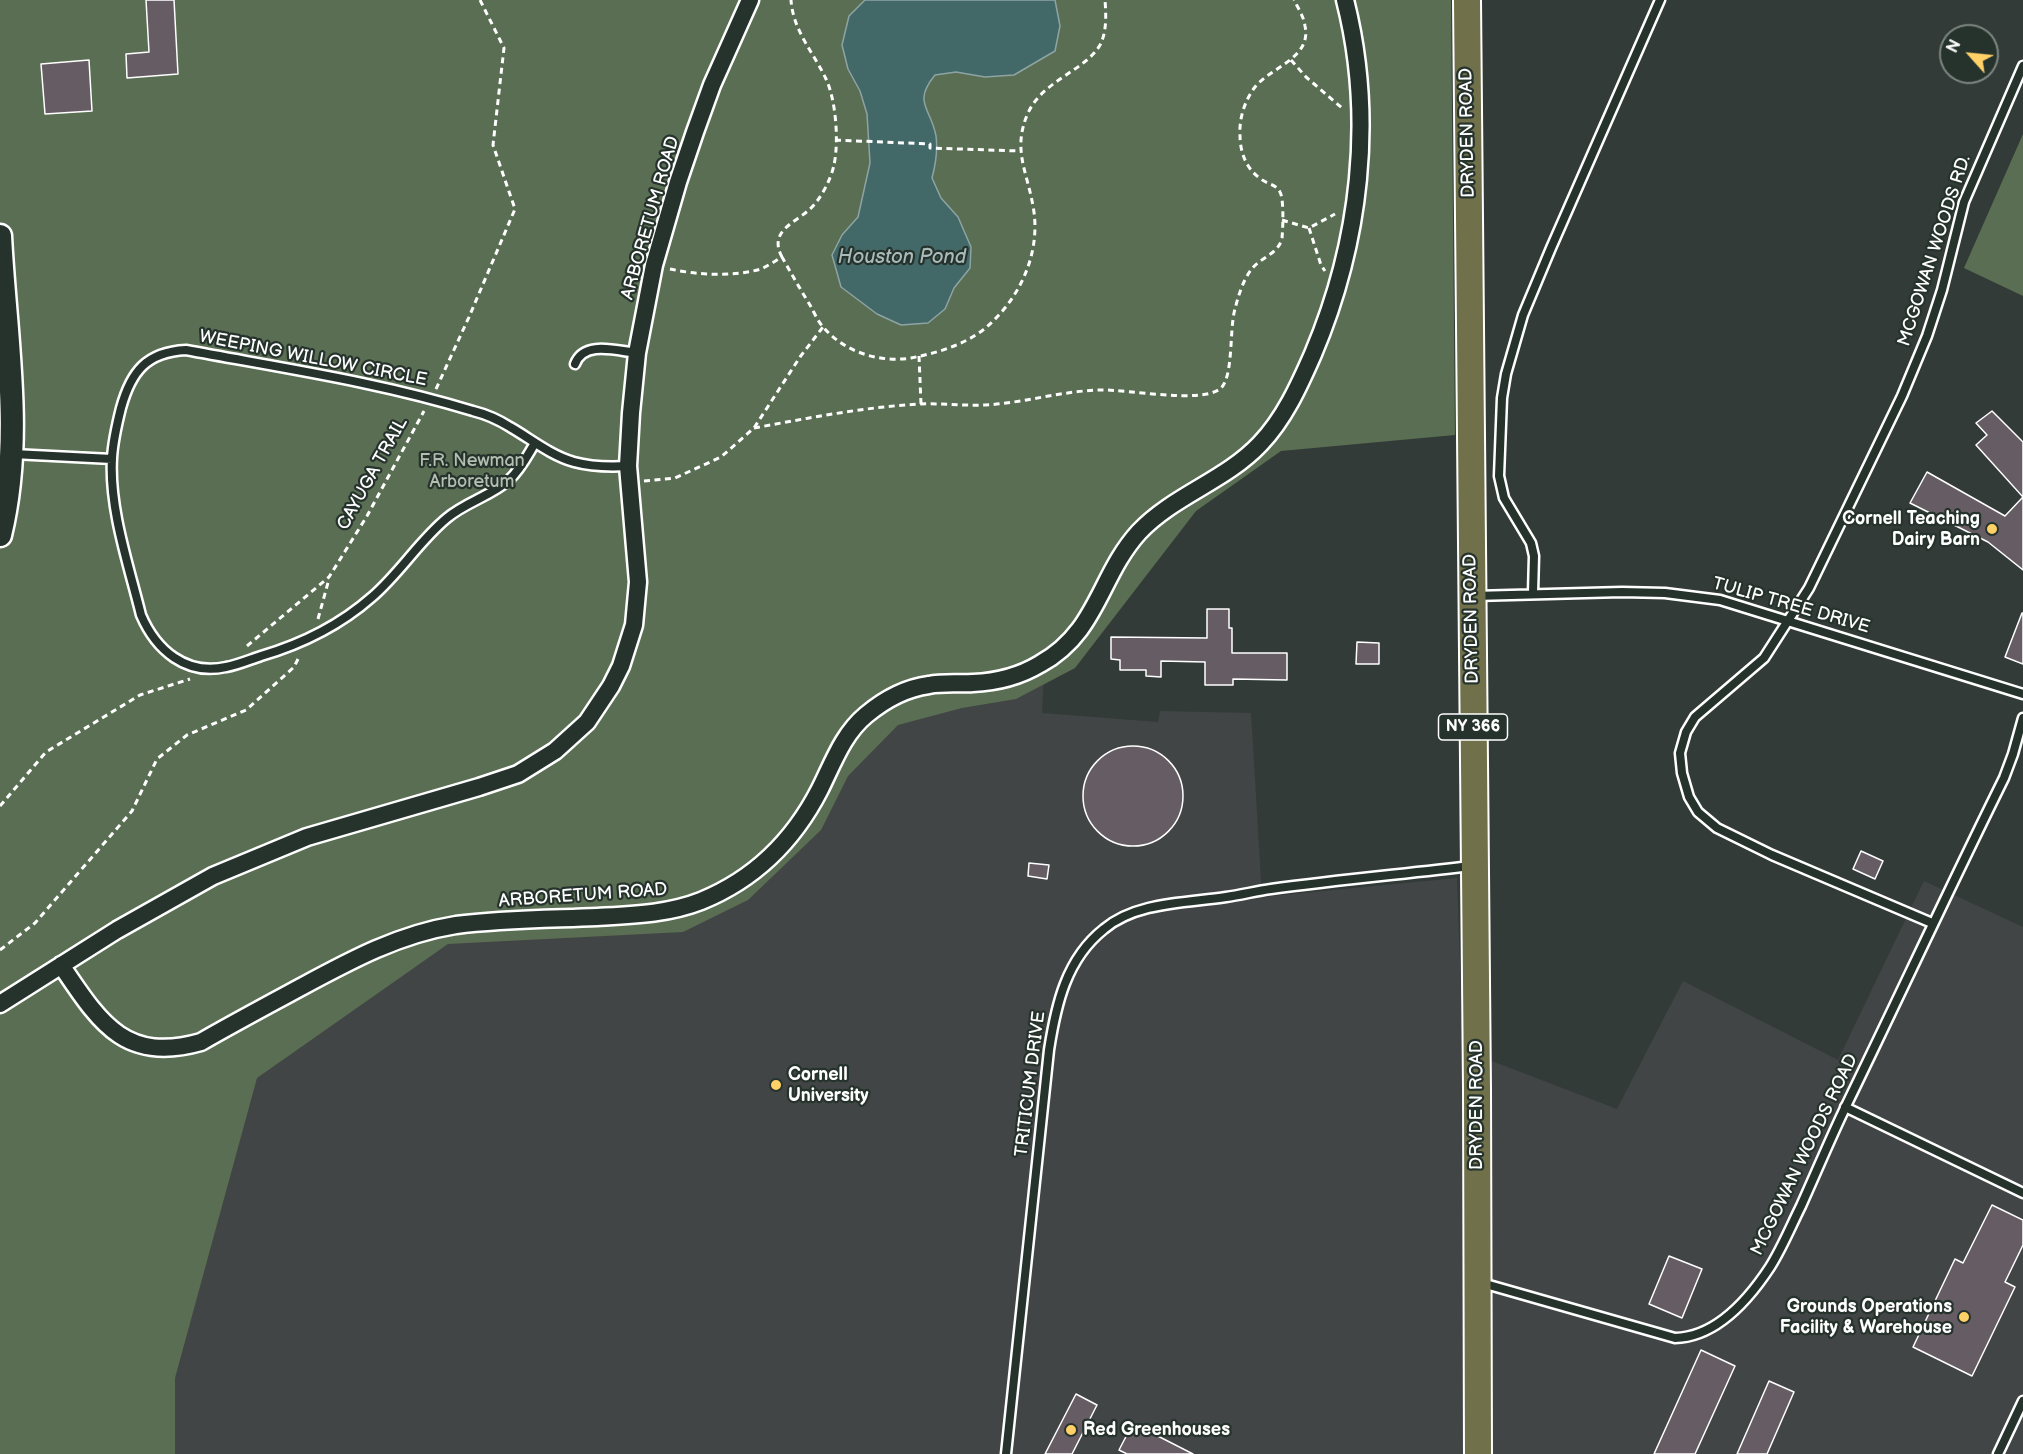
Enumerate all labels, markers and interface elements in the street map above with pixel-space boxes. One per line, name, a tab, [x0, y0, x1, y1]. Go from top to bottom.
north arrow	[1939, 24, 1999, 84]
text: N	[1943, 37, 1965, 56]
street label: DRYDEN ROAD	[1456, 68, 1480, 198]
street label: ARBORETUM ROAD	[617, 134, 685, 302]
street label: MCGOWAN WOODS RD.	[1894, 153, 1976, 349]
water label: Houston Pond	[838, 246, 966, 270]
street label: WEEPING WILLOW CIRCLE	[197, 326, 429, 392]
street label: CAYUGA TRAIL	[333, 414, 413, 534]
park label: F.R. Newman Arboretum	[419, 450, 525, 492]
place label: Cornell Teaching Dairy Barn	[1842, 508, 1980, 550]
marker: Cornell Teaching Dairy Barn	[1985, 522, 1999, 536]
street label: DRYDEN ROAD	[1460, 554, 1484, 684]
street label: TULIP TREE DRIVE	[1710, 573, 1872, 639]
road number: NY 366	[1438, 714, 1508, 740]
street label: ARBORETUM ROAD	[498, 879, 668, 913]
street label: TRITICUM DRIVE	[1011, 1010, 1051, 1158]
street label: DRYDEN ROAD	[1466, 1040, 1488, 1170]
street label: MCGOWAN WOODS ROAD	[1747, 1051, 1863, 1259]
place label: Cornell University	[788, 1064, 869, 1106]
marker: Cornell University	[769, 1078, 783, 1092]
place label: Grounds Operations Facility & Warehouse	[1780, 1296, 1952, 1338]
marker: Grounds Operations Facility & Warehouse	[1957, 1310, 1971, 1324]
place label: Red Greenhouses	[1083, 1419, 1230, 1441]
marker: Red Greenhouses	[1064, 1423, 1078, 1437]

